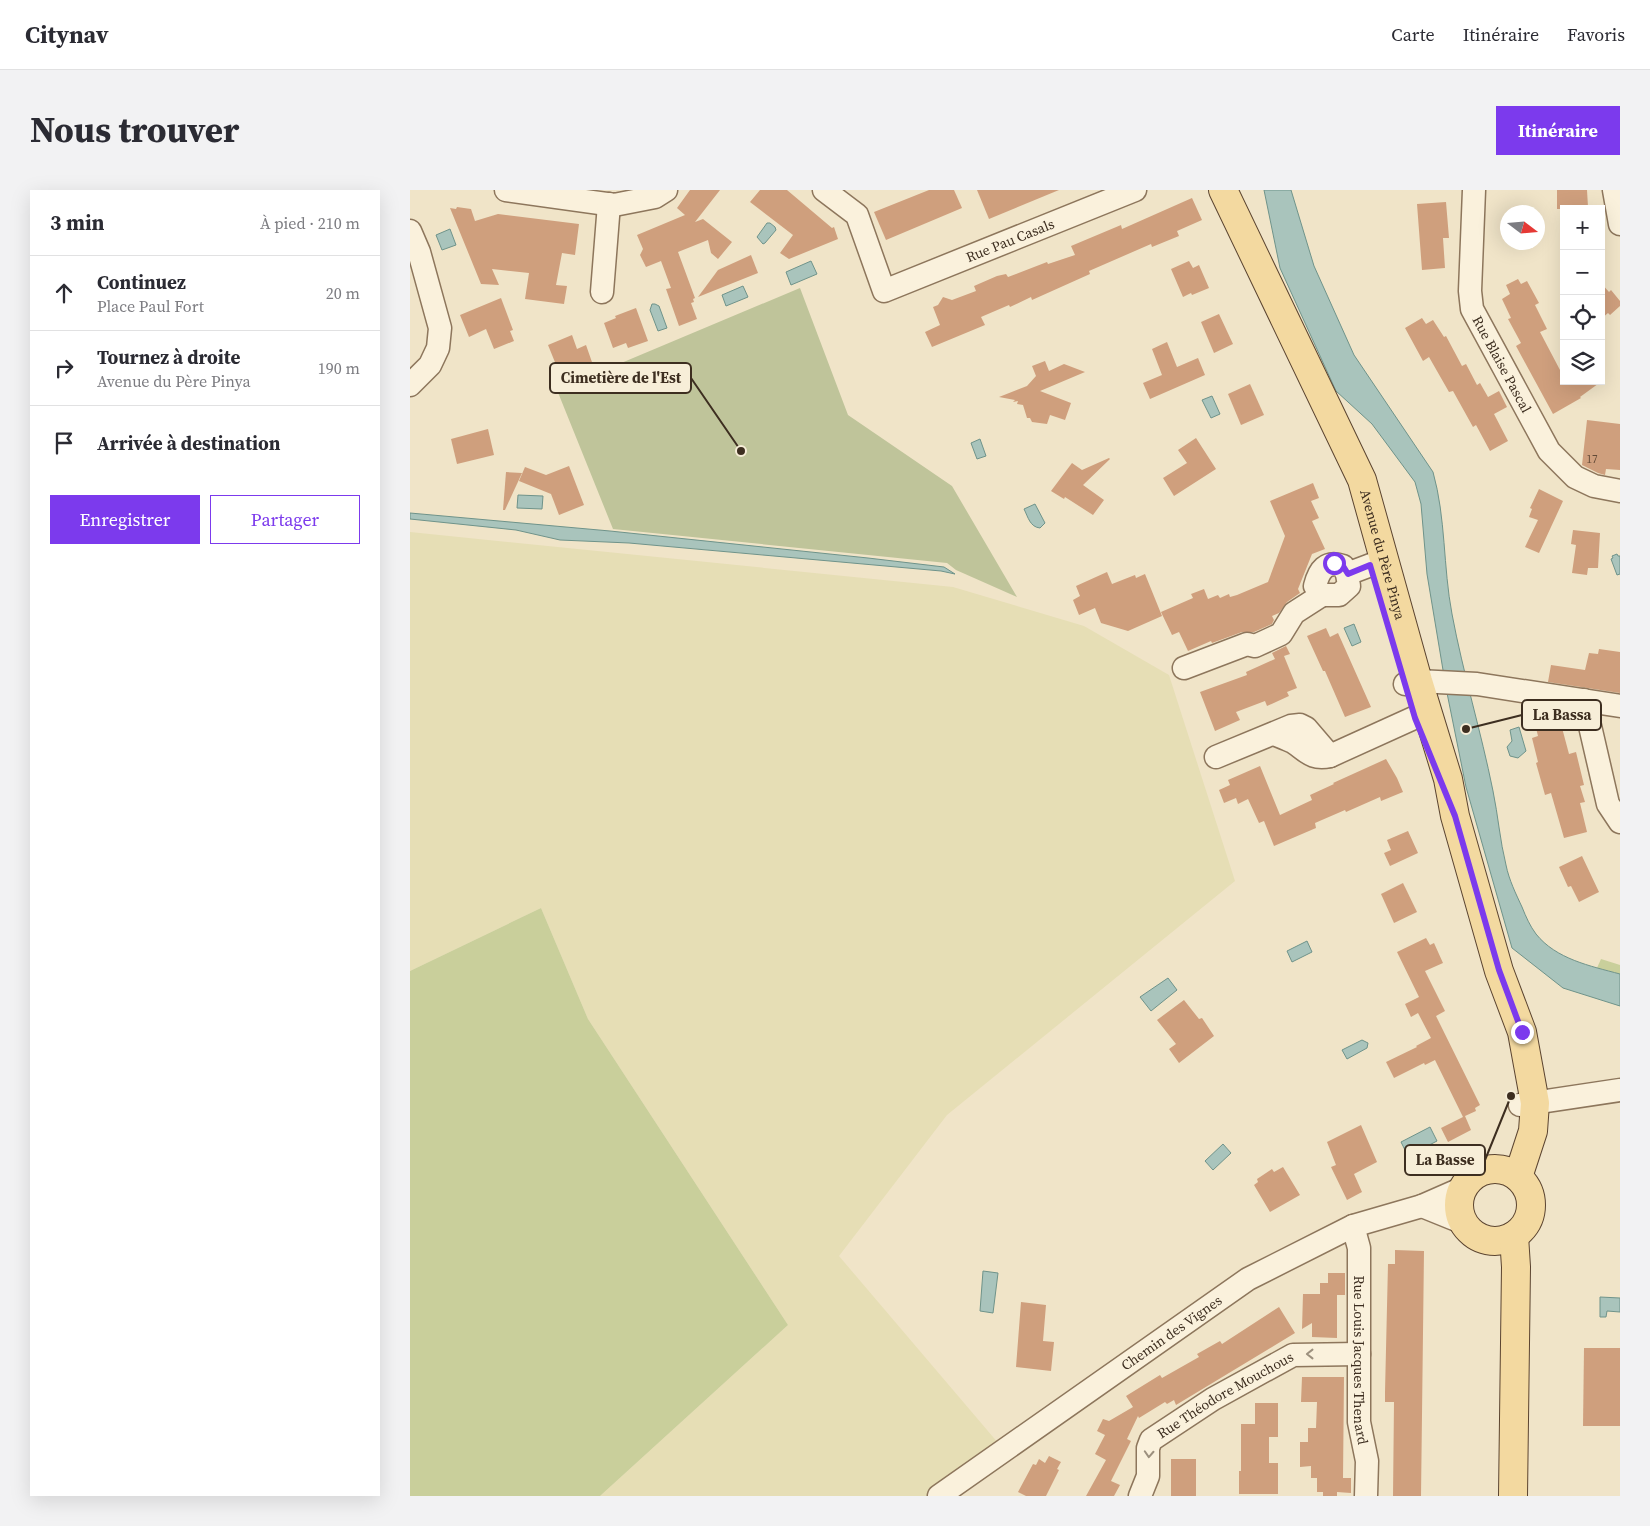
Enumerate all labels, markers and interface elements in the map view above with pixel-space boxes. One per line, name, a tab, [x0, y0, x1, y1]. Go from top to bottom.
text: Citynav	[25, 18, 109, 51]
text: Carte	[1391, 22, 1435, 47]
text: Itinéraire	[1463, 22, 1539, 47]
text: Favoris	[1567, 22, 1625, 47]
text: Nous trouver	[30, 106, 239, 154]
button: Itinéraire	[1496, 106, 1620, 155]
north arrow	[1500, 205, 1545, 250]
map controls	[1560, 205, 1605, 385]
button: +	[1560, 205, 1605, 250]
text: 3 min	[50, 208, 105, 237]
text: À pied · 210 m	[260, 212, 360, 234]
street label: Rue Pau Casals	[963, 213, 1057, 267]
button: −	[1560, 250, 1605, 295]
text: Continuez	[97, 269, 186, 295]
icon: ahead	[50, 279, 78, 307]
text: 20 m	[326, 282, 360, 304]
text: Place Paul Fort	[97, 295, 204, 317]
button: locate	[1560, 295, 1605, 340]
street label: Rue Blaise Pascal	[1468, 312, 1536, 416]
button: layers	[1560, 340, 1605, 385]
text: Tournez à droite	[97, 344, 240, 370]
icon: right	[50, 354, 78, 382]
text: 190 m	[318, 357, 360, 379]
callout: Cimetière de l'Est	[550, 363, 691, 393]
text: Cimetière de l'Est	[561, 367, 682, 388]
text: Avenue du Père Pinya	[97, 370, 251, 392]
icon: arrive	[50, 429, 78, 457]
text: Arrivée à destination	[97, 430, 280, 456]
house number: 17	[1587, 452, 1598, 467]
street label: Avenue du Père Pinya	[1355, 487, 1411, 623]
button: Enregistrer	[50, 495, 200, 544]
button: Partager	[210, 495, 360, 544]
route start	[1323, 552, 1346, 575]
callout: La Bassa	[1522, 700, 1601, 730]
text: La Bassa	[1532, 704, 1593, 725]
route end	[1511, 1021, 1534, 1044]
callout: La Basse	[1405, 1145, 1485, 1175]
text: La Basse	[1415, 1149, 1475, 1170]
street label: Rue Louis Jacques Thenard	[1349, 1276, 1373, 1446]
street label: Chemin des Vignes	[1117, 1290, 1226, 1375]
street label: Rue Théodore Mouchous	[1153, 1347, 1297, 1443]
one-way arrow	[1306, 1349, 1314, 1359]
one-way arrow	[1143, 1450, 1154, 1458]

